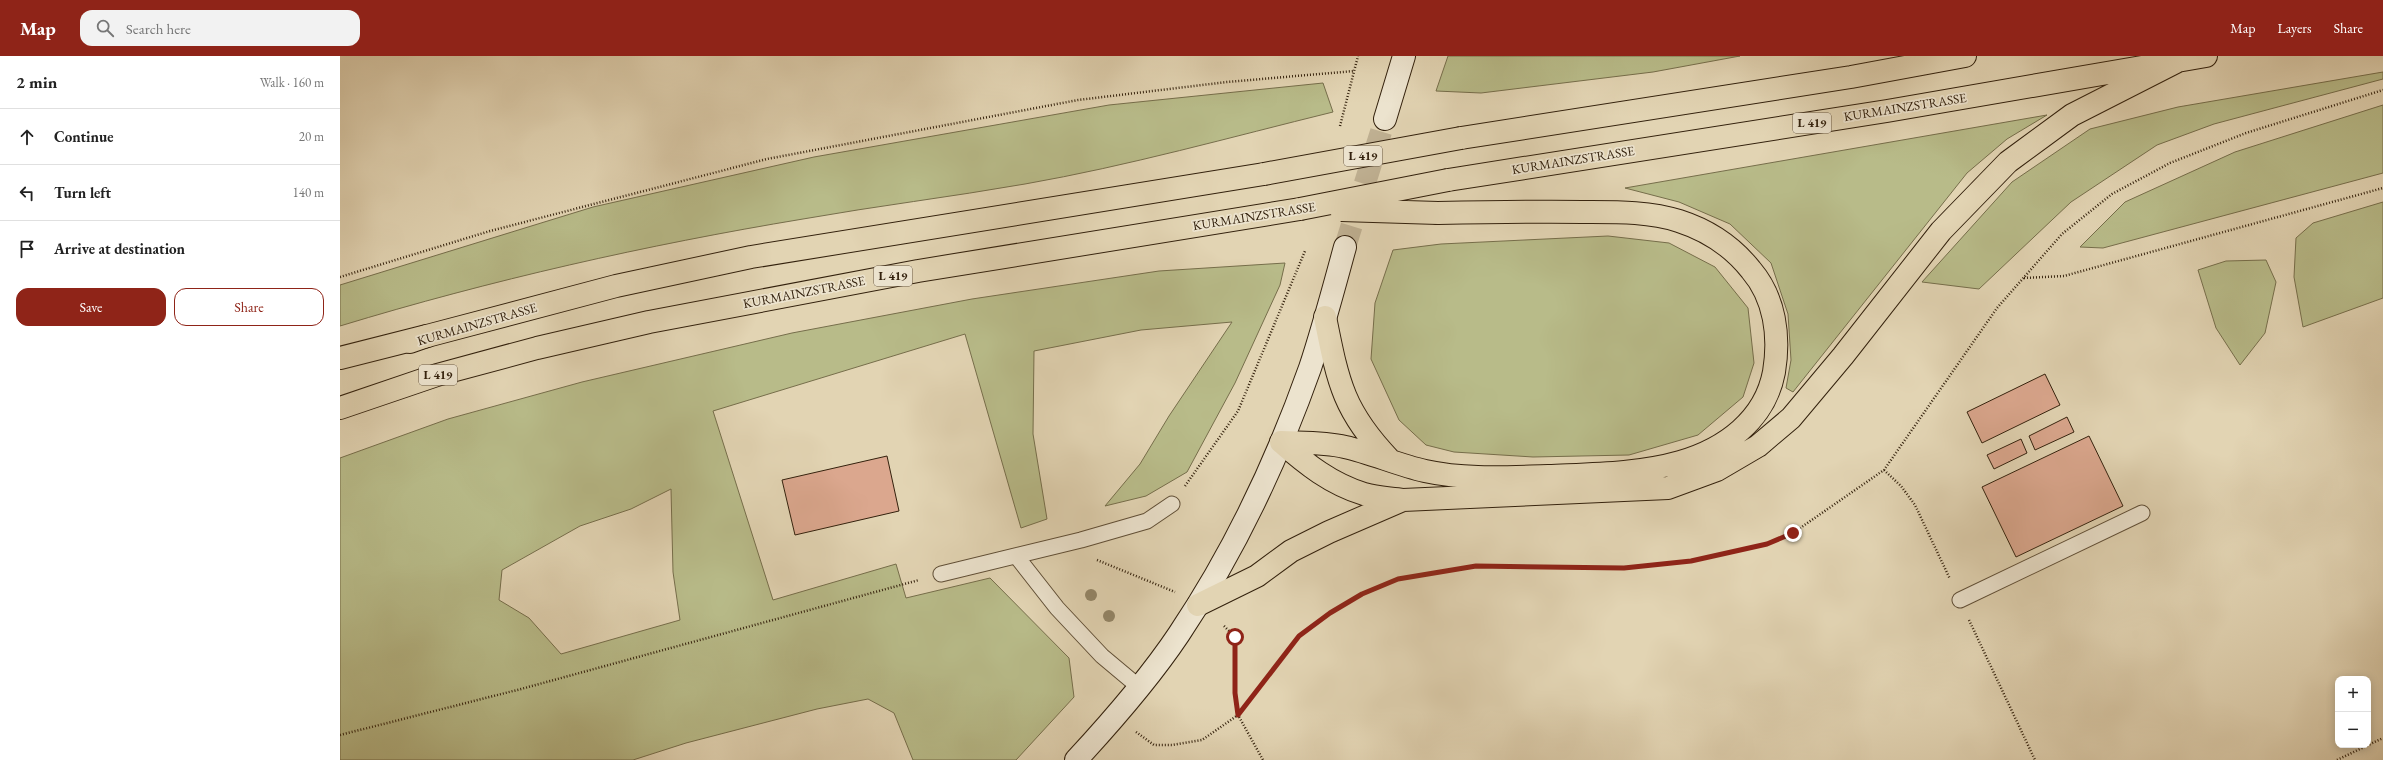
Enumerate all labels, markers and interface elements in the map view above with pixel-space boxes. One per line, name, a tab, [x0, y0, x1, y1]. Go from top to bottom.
search box	[80, 10, 360, 46]
text: Map	[20, 16, 56, 41]
icon: search	[94, 17, 116, 39]
text: Search here	[126, 19, 191, 38]
text: Map	[2230, 19, 2255, 37]
text: Layers	[2277, 19, 2312, 37]
text: Share	[2334, 19, 2363, 37]
text: 2 min	[16, 71, 57, 93]
text: Walk · 160 m	[260, 74, 324, 91]
street label: KURMAINZSTRASSE	[1842, 89, 1968, 125]
road number: L 419	[1793, 113, 1831, 133]
icon: ahead	[16, 126, 38, 148]
text: Continue	[54, 127, 114, 146]
text: 20 m	[299, 128, 324, 145]
street label: KURMAINZSTRASSE	[1510, 142, 1636, 178]
road number: L 419	[1344, 146, 1382, 166]
icon: left	[16, 182, 38, 204]
text: Turn left	[54, 183, 111, 202]
text: 140 m	[293, 184, 324, 201]
street label: KURMAINZSTRASSE	[1191, 198, 1317, 234]
icon: arrive	[16, 238, 38, 260]
text: Arrive at destination	[54, 239, 185, 258]
road number: L 419	[874, 266, 912, 286]
street label: KURMAINZSTRASSE	[742, 272, 866, 312]
button: Save	[16, 288, 166, 326]
button: Share	[174, 288, 324, 326]
street label: KURMAINZSTRASSE	[415, 299, 539, 349]
road number: L 419	[419, 365, 457, 385]
route end	[1784, 524, 1802, 542]
route start	[1226, 628, 1244, 646]
map controls	[2335, 676, 2371, 748]
button: +	[2335, 676, 2371, 712]
button: −	[2335, 712, 2371, 748]

